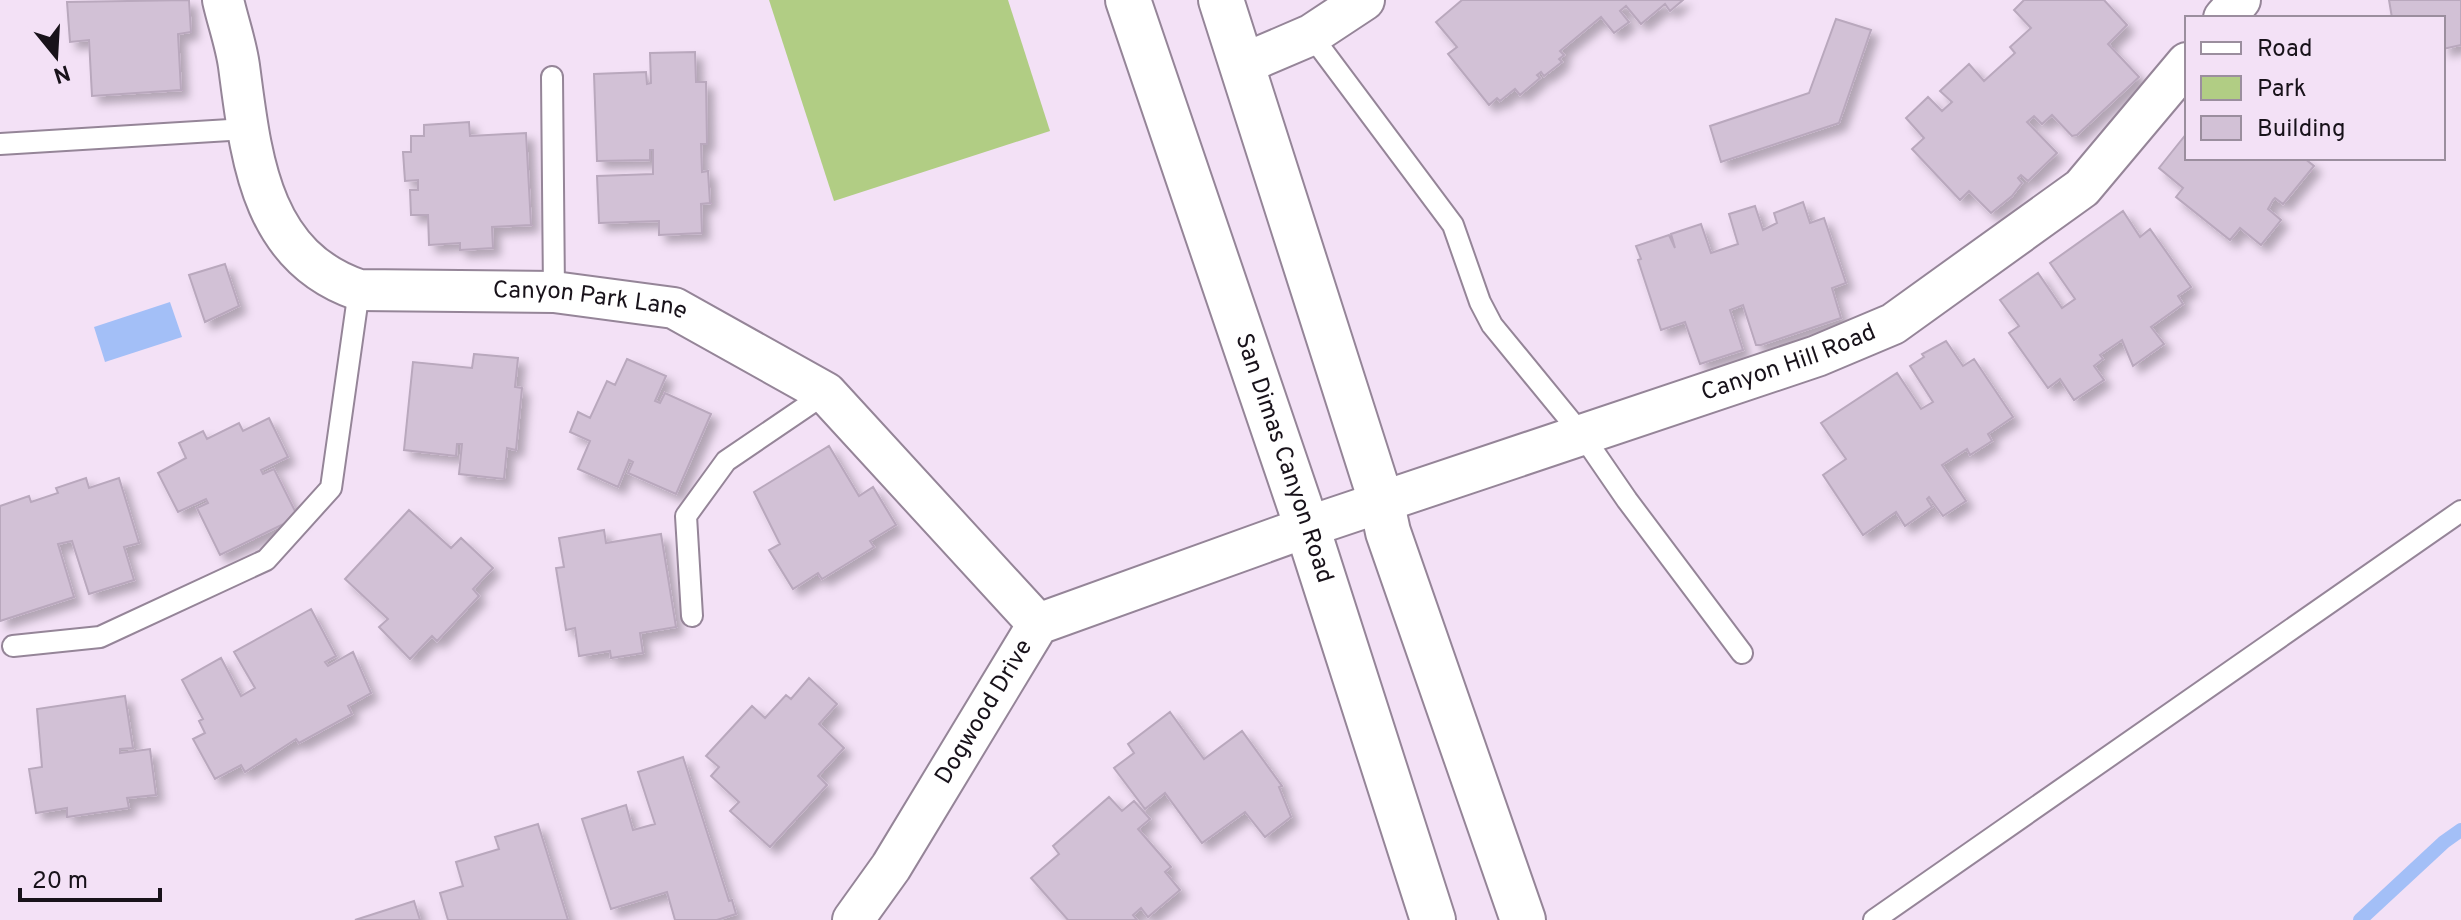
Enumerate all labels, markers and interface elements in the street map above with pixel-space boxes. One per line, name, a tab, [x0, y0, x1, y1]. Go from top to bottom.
north arrow	[16, 16, 96, 96]
legend	[2185, 16, 2445, 160]
text: Road	[2257, 35, 2313, 65]
text: N	[50, 57, 73, 88]
text: Park	[2257, 75, 2307, 105]
text: Building	[2257, 115, 2346, 145]
street label: Canyon Park Lane	[493, 276, 693, 327]
street label: Canyon Hill Road	[1698, 318, 1881, 409]
street label: San Dimas Canyon Road	[1227, 330, 1339, 587]
street label: Dogwood Drive	[929, 634, 1040, 790]
scale bar	[20, 852, 160, 902]
text: 20 m	[32, 867, 88, 897]

